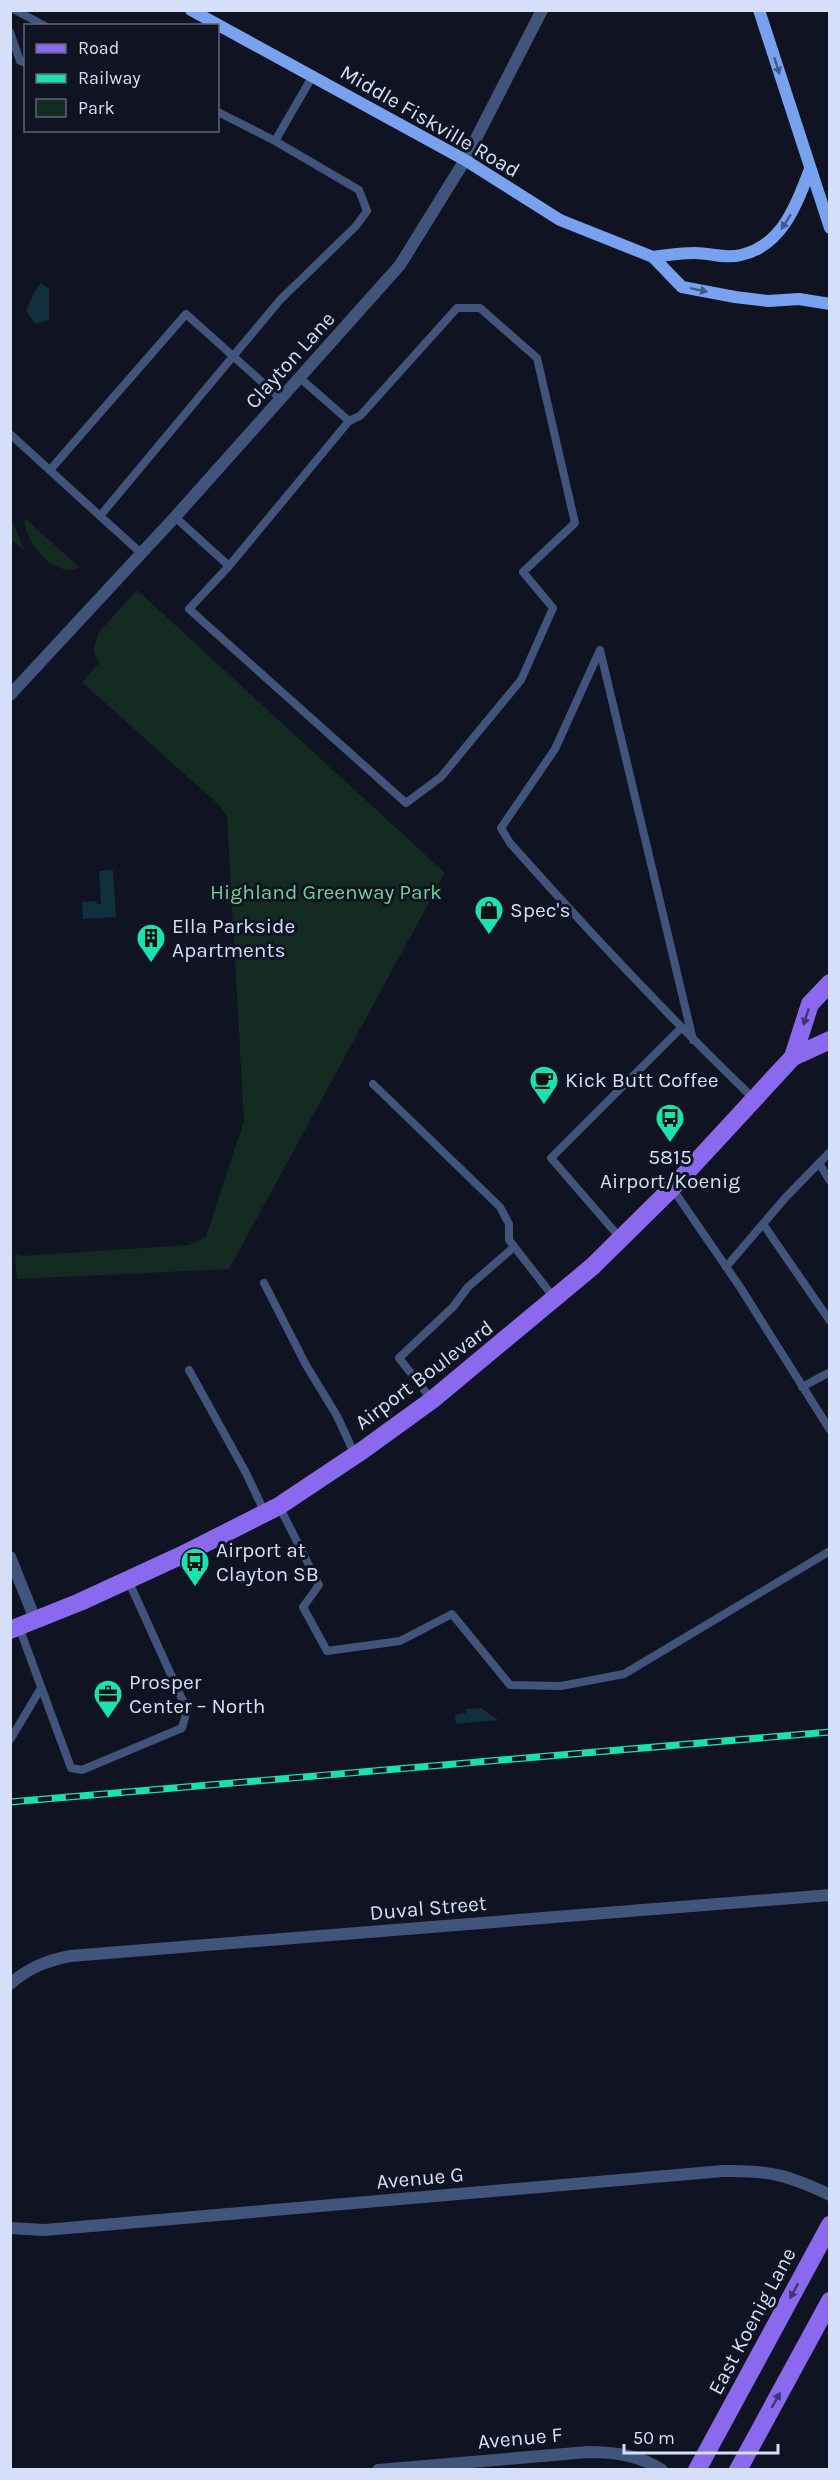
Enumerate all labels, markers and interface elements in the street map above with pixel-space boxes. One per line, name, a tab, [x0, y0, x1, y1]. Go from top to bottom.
legend	[24, 24, 219, 132]
text: Road	[78, 37, 119, 59]
one-way arrow	[773, 57, 782, 75]
street label: Middle Fiskville Road	[336, 60, 524, 182]
text: Railway	[78, 67, 141, 89]
text: Park	[78, 97, 115, 119]
one-way arrow	[781, 214, 792, 230]
one-way arrow	[690, 286, 709, 295]
street label: Clayton Lane	[240, 307, 340, 413]
park label: Highland Greenway Park	[210, 880, 442, 904]
shop icon: Spec's	[473, 894, 505, 936]
place label: Spec's	[510, 898, 570, 922]
place label: Ella Parkside Apartments	[172, 914, 295, 962]
building icon: Ella Parkside Apartments	[135, 922, 167, 964]
one-way arrow	[801, 1008, 810, 1026]
cafe icon: Kick Butt Coffee	[528, 1064, 560, 1106]
place label: Kick Butt Coffee	[565, 1068, 719, 1092]
bus stop icon: 5815 Airport/Koenig	[654, 1102, 686, 1144]
place label: 5815 Airport/Koenig	[600, 1145, 740, 1193]
street label: Airport Boulevard	[350, 1315, 498, 1435]
place label: Airport at Clayton SB	[216, 1538, 319, 1586]
bus stop icon: Airport at Clayton SB	[179, 1546, 211, 1588]
place label: Prosper Center – North	[129, 1670, 266, 1718]
office icon: Prosper Center – North	[92, 1678, 124, 1720]
street label: Duval Street	[369, 1891, 488, 1925]
street label: Avenue G	[375, 2162, 465, 2194]
street label: East Koenig Lane	[703, 2243, 801, 2399]
one-way arrow	[789, 2283, 799, 2300]
one-way arrow	[771, 2391, 781, 2408]
scale bar	[624, 2417, 778, 2455]
street label: Avenue F	[477, 2422, 563, 2454]
text: 50 m	[633, 2427, 675, 2449]

